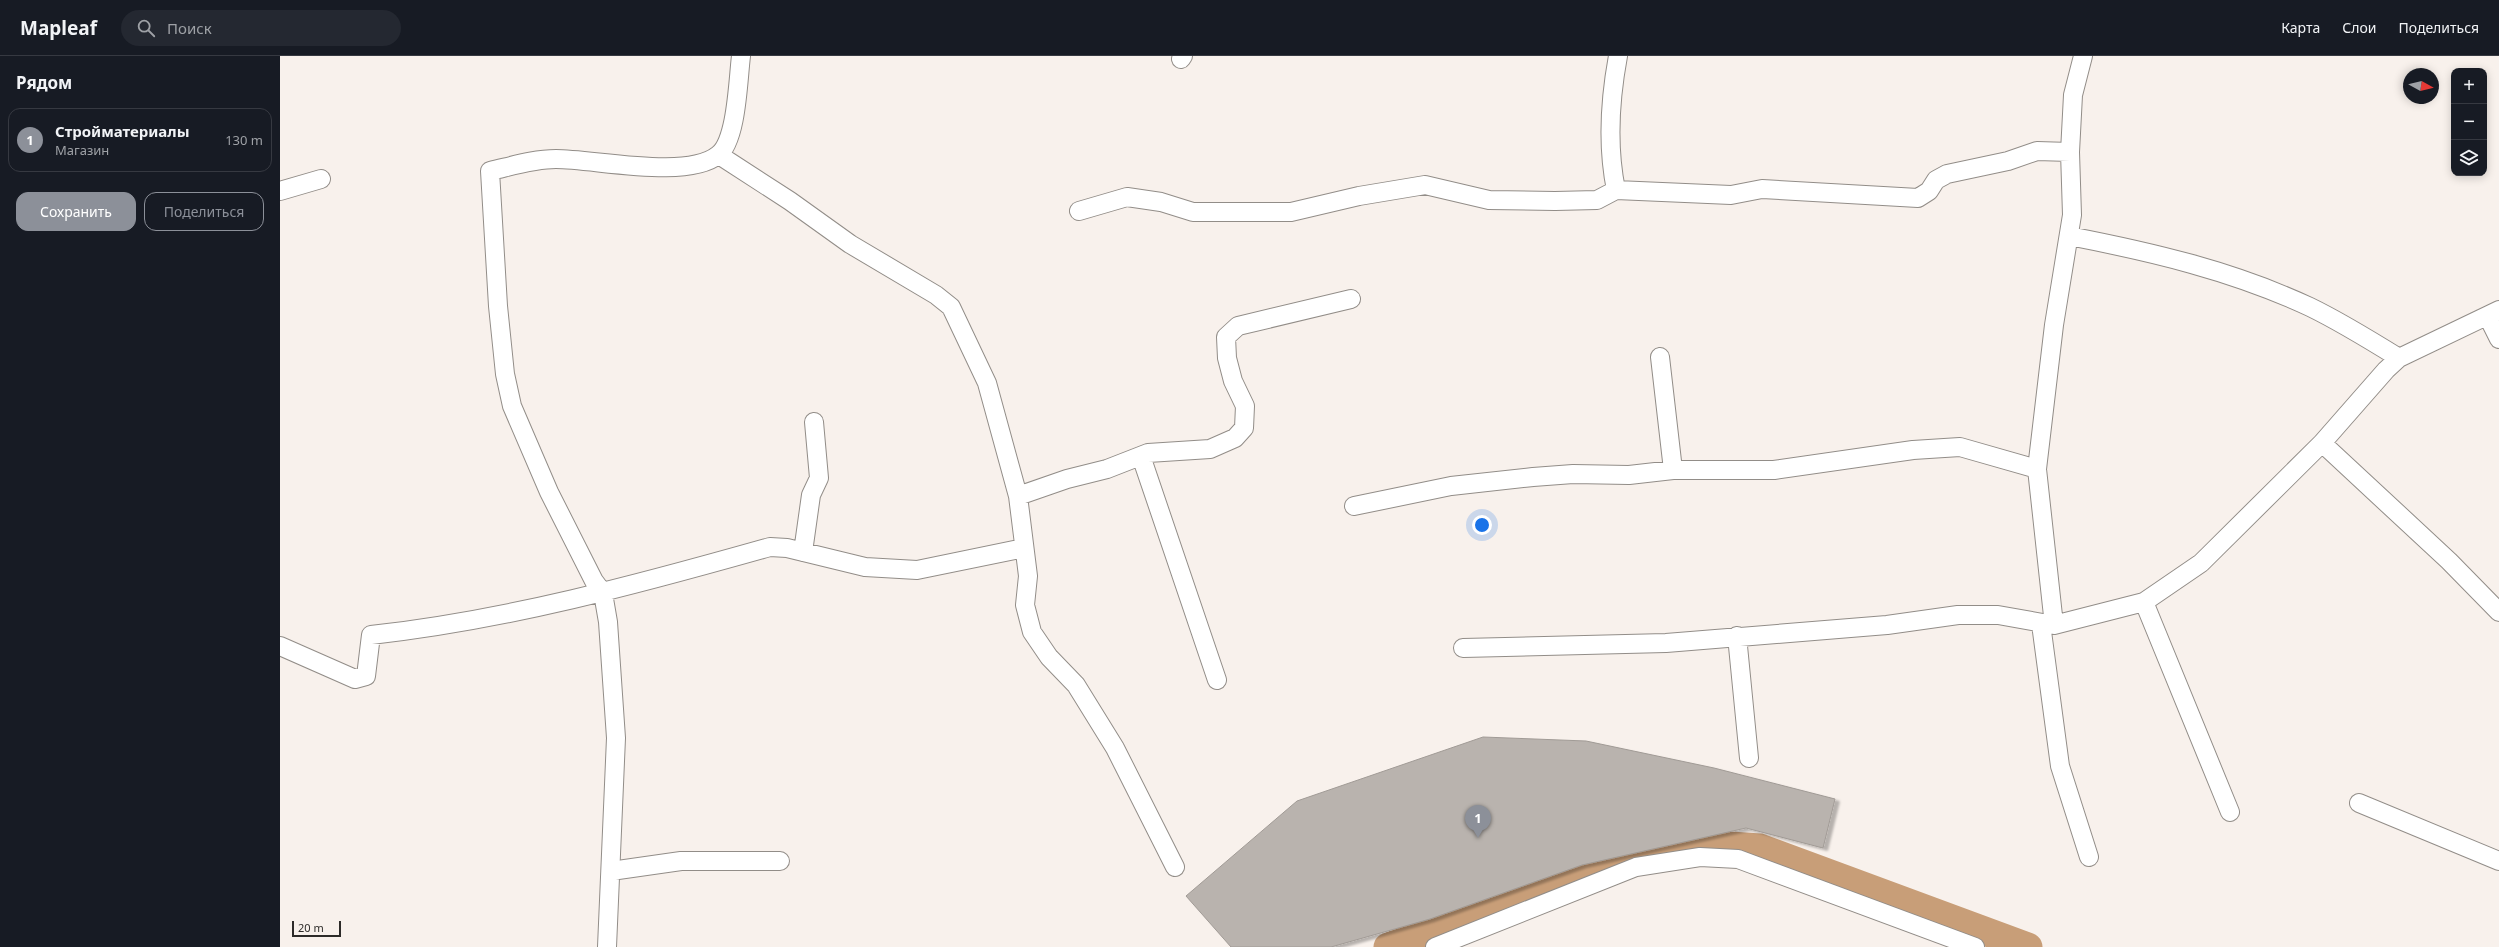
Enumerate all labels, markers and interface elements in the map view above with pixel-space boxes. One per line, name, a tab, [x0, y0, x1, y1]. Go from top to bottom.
search box	[121, 10, 401, 46]
text: Mapleaf	[20, 15, 97, 41]
icon: search	[135, 17, 157, 39]
text: Поиск	[167, 18, 212, 38]
text: Карта	[2281, 18, 2320, 37]
text: Слои	[2342, 18, 2376, 37]
text: Поделиться	[2398, 18, 2479, 37]
north arrow	[2403, 68, 2439, 104]
map controls	[2451, 68, 2487, 176]
button: +	[2451, 68, 2487, 104]
text: Рядом	[16, 71, 72, 94]
button: −	[2451, 104, 2487, 140]
text: Стройматериалы	[55, 121, 189, 141]
text: 1	[26, 131, 34, 149]
text: 130 m	[225, 131, 263, 149]
button: layers	[2451, 140, 2487, 176]
text: Магазин	[55, 141, 109, 159]
button: Сохранить	[16, 192, 136, 231]
button: Поделиться	[144, 192, 264, 231]
your location	[1472, 515, 1492, 535]
pin: 1	[1465, 805, 1491, 838]
scale bar	[292, 919, 341, 938]
text: 20 m	[298, 920, 324, 935]

